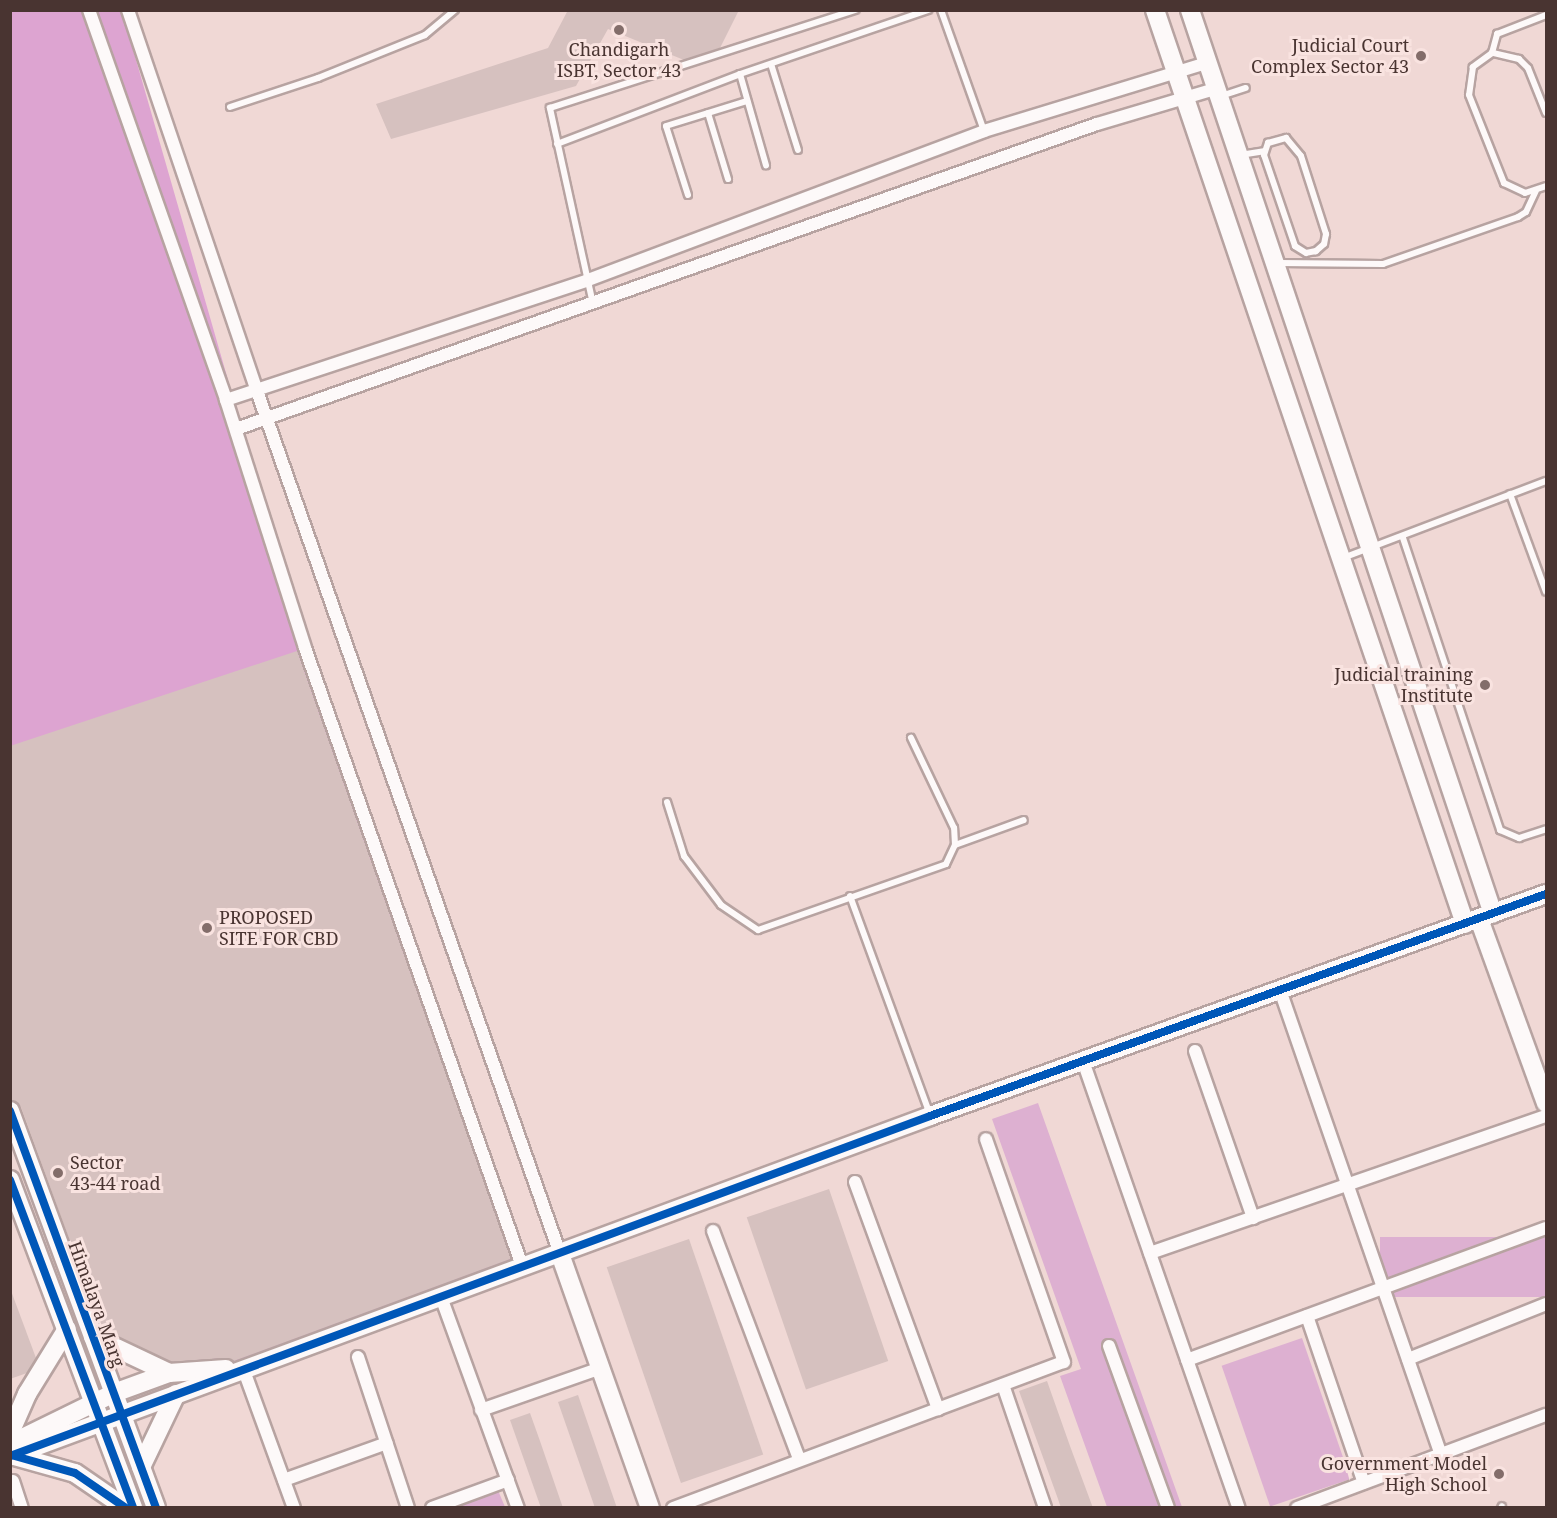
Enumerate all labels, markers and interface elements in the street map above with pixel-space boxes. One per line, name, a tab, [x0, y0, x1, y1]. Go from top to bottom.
marker: Chandigarh ISBT, Sector 43	[612, 23, 626, 37]
place label: Judicial Court Complex Sector 43	[1251, 35, 1409, 78]
place label: Chandigarh ISBT, Sector 43	[557, 39, 681, 82]
marker: Judicial Court Complex Sector 43	[1414, 49, 1428, 63]
place label: Judicial training Institute	[1334, 664, 1473, 706]
marker: Judicial training Institute	[1478, 678, 1492, 692]
place label: PROPOSED SITE FOR CBD	[219, 907, 339, 950]
marker: PROPOSED SITE FOR CBD	[200, 921, 214, 935]
place label: Sector 43-44 road	[70, 1152, 161, 1194]
marker: Sector 43-44 road	[51, 1166, 65, 1180]
street label: Himalaya Marg	[64, 1238, 130, 1370]
place label: Government Model High School	[1321, 1453, 1487, 1496]
marker: Government Model High School	[1492, 1467, 1506, 1481]

